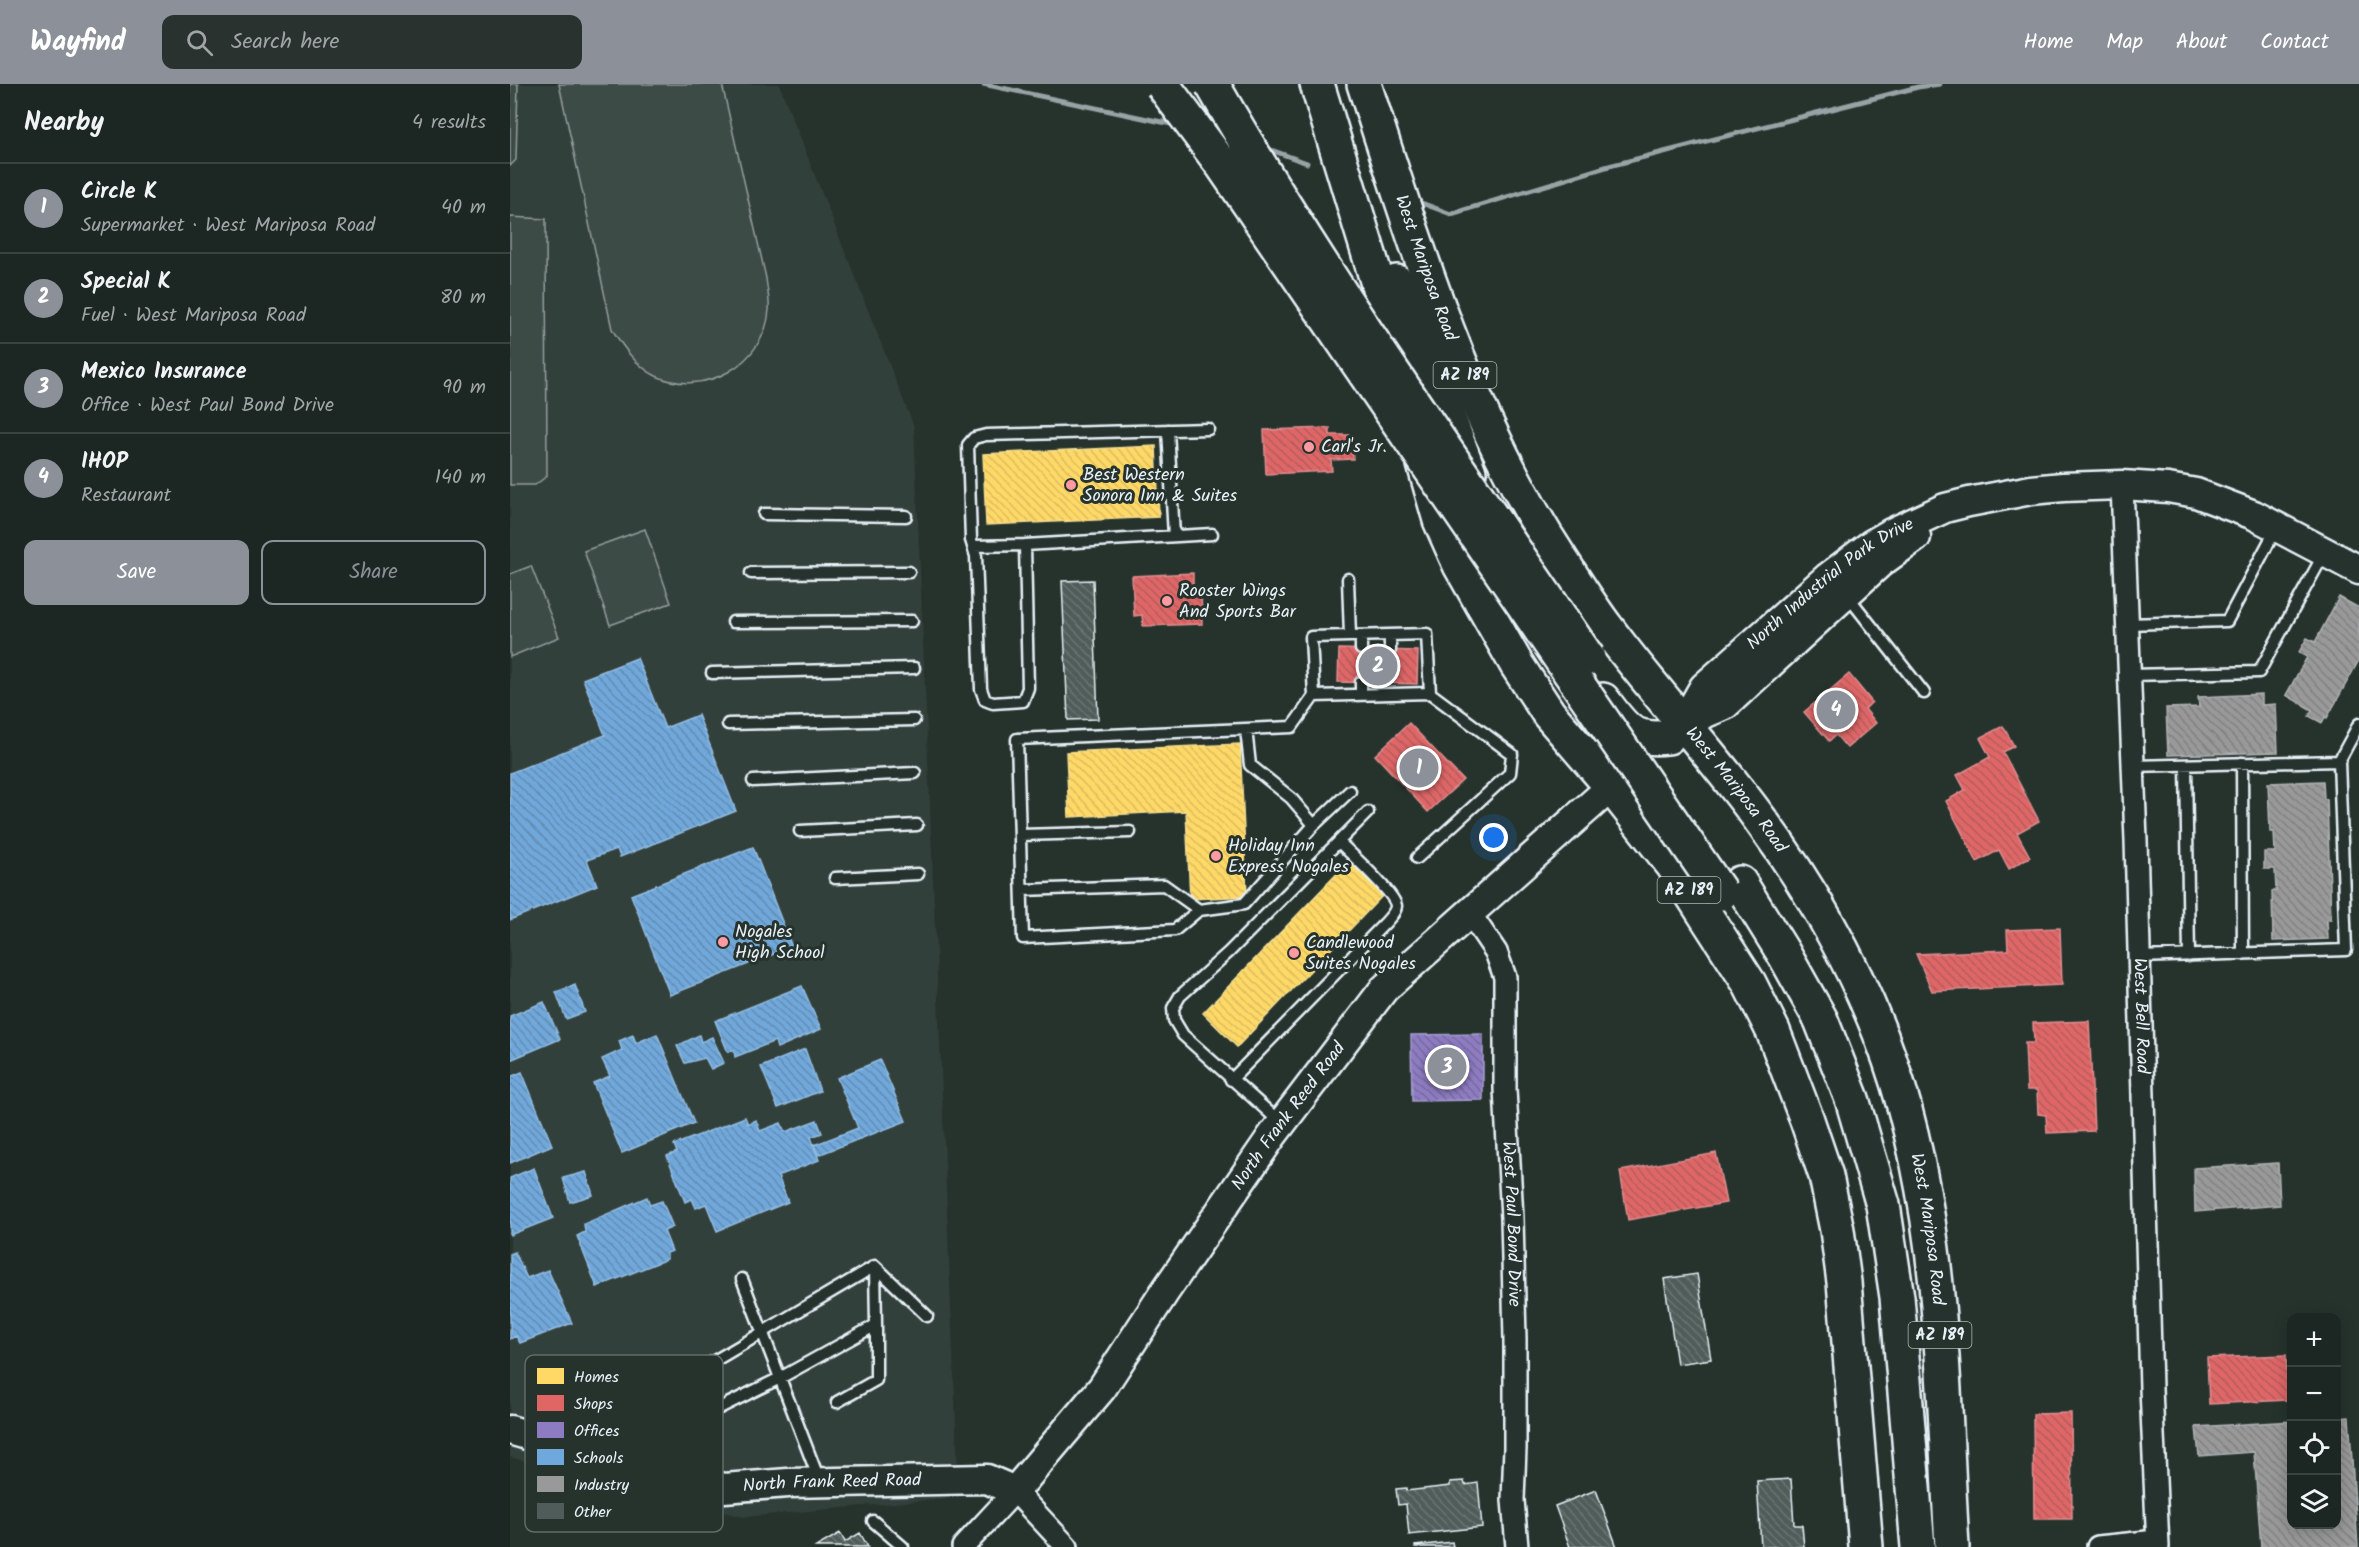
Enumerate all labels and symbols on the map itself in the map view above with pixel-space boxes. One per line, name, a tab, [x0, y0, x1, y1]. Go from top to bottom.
street label: West Mariposa Road	[1386, 191, 1465, 346]
road number: AZ 189	[1434, 362, 1496, 388]
place label: Carl's Jr.	[1321, 433, 1387, 462]
marker: Carl's Jr.	[1302, 440, 1316, 454]
place label: Best Western Sonora Inn & Suites	[1083, 461, 1238, 511]
marker: Best Western Sonora Inn & Suites	[1064, 478, 1078, 492]
street label: North Industrial Park Drive	[1740, 510, 1919, 657]
place label: Rooster Wings And Sports Bar	[1179, 577, 1297, 627]
marker: Rooster Wings And Sports Bar	[1160, 594, 1174, 608]
pin: 2	[1358, 644, 1398, 688]
pin: 4	[1816, 688, 1856, 732]
street label: West Mariposa Road	[1678, 720, 1795, 860]
pin: 1	[1400, 746, 1438, 790]
your location	[1479, 823, 1508, 852]
place label: Holiday Inn Express Nogales	[1228, 832, 1349, 882]
marker: Holiday Inn Express Nogales	[1209, 849, 1223, 863]
road number: AZ 189	[1658, 877, 1720, 903]
place label: Nogales High School	[735, 918, 825, 968]
place label: Candlewood Suites Nogales	[1306, 929, 1416, 979]
marker: Nogales High School	[716, 935, 730, 949]
marker: Candlewood Suites Nogales	[1287, 946, 1301, 960]
street label: West Bell Road	[2125, 957, 2157, 1075]
street label: North Frank Reed Road	[1224, 1035, 1354, 1197]
pin: 3	[1428, 1044, 1466, 1090]
street label: West Paul Bond Drive	[1493, 1140, 1529, 1307]
street label: West Mariposa Road	[1902, 1151, 1953, 1307]
road number: AZ 189	[1908, 1322, 1972, 1348]
legend	[525, 1355, 723, 1532]
text: Homes	[574, 1365, 619, 1390]
text: Shops	[574, 1392, 613, 1417]
text: Offices	[574, 1419, 620, 1444]
text: Schools	[574, 1446, 624, 1471]
street label: North Frank Reed Road	[742, 1466, 922, 1501]
text: Industry	[574, 1473, 629, 1498]
text: Other	[574, 1500, 613, 1525]

